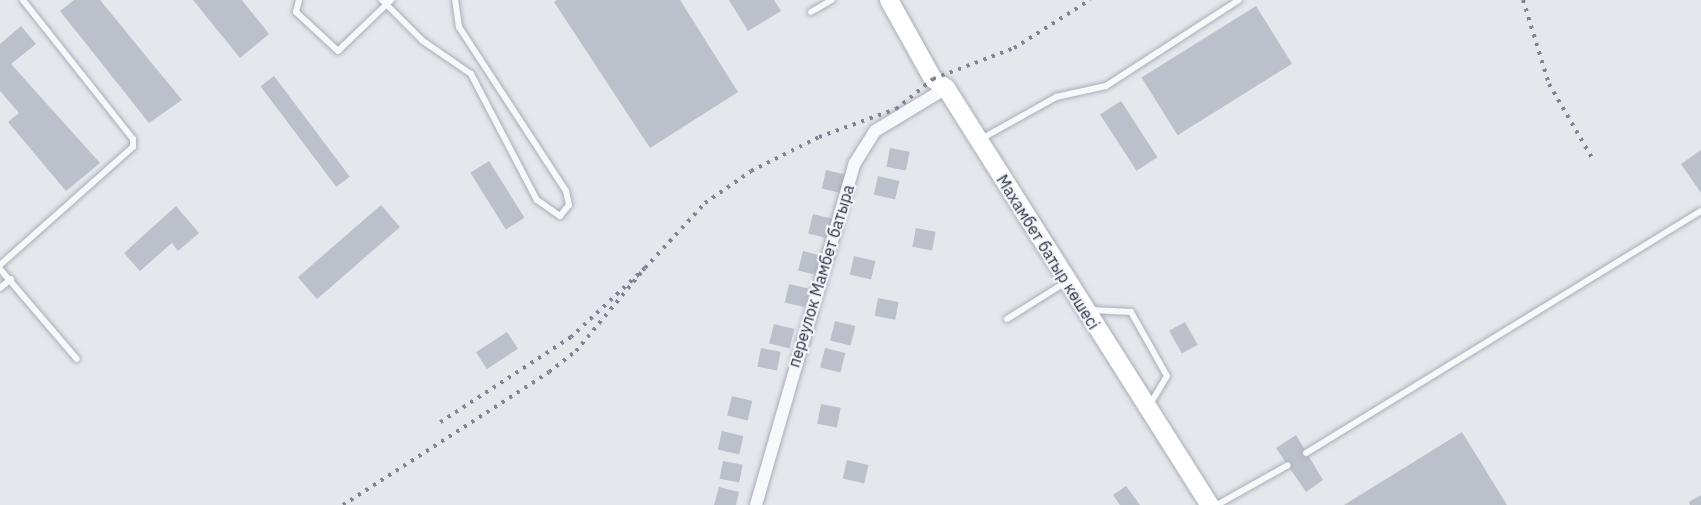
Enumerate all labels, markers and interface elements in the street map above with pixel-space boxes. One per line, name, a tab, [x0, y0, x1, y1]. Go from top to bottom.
street label: Махамбет батыр көшесі	[992, 171, 1104, 333]
street label: переулок Мамбет батыра	[784, 182, 858, 370]

